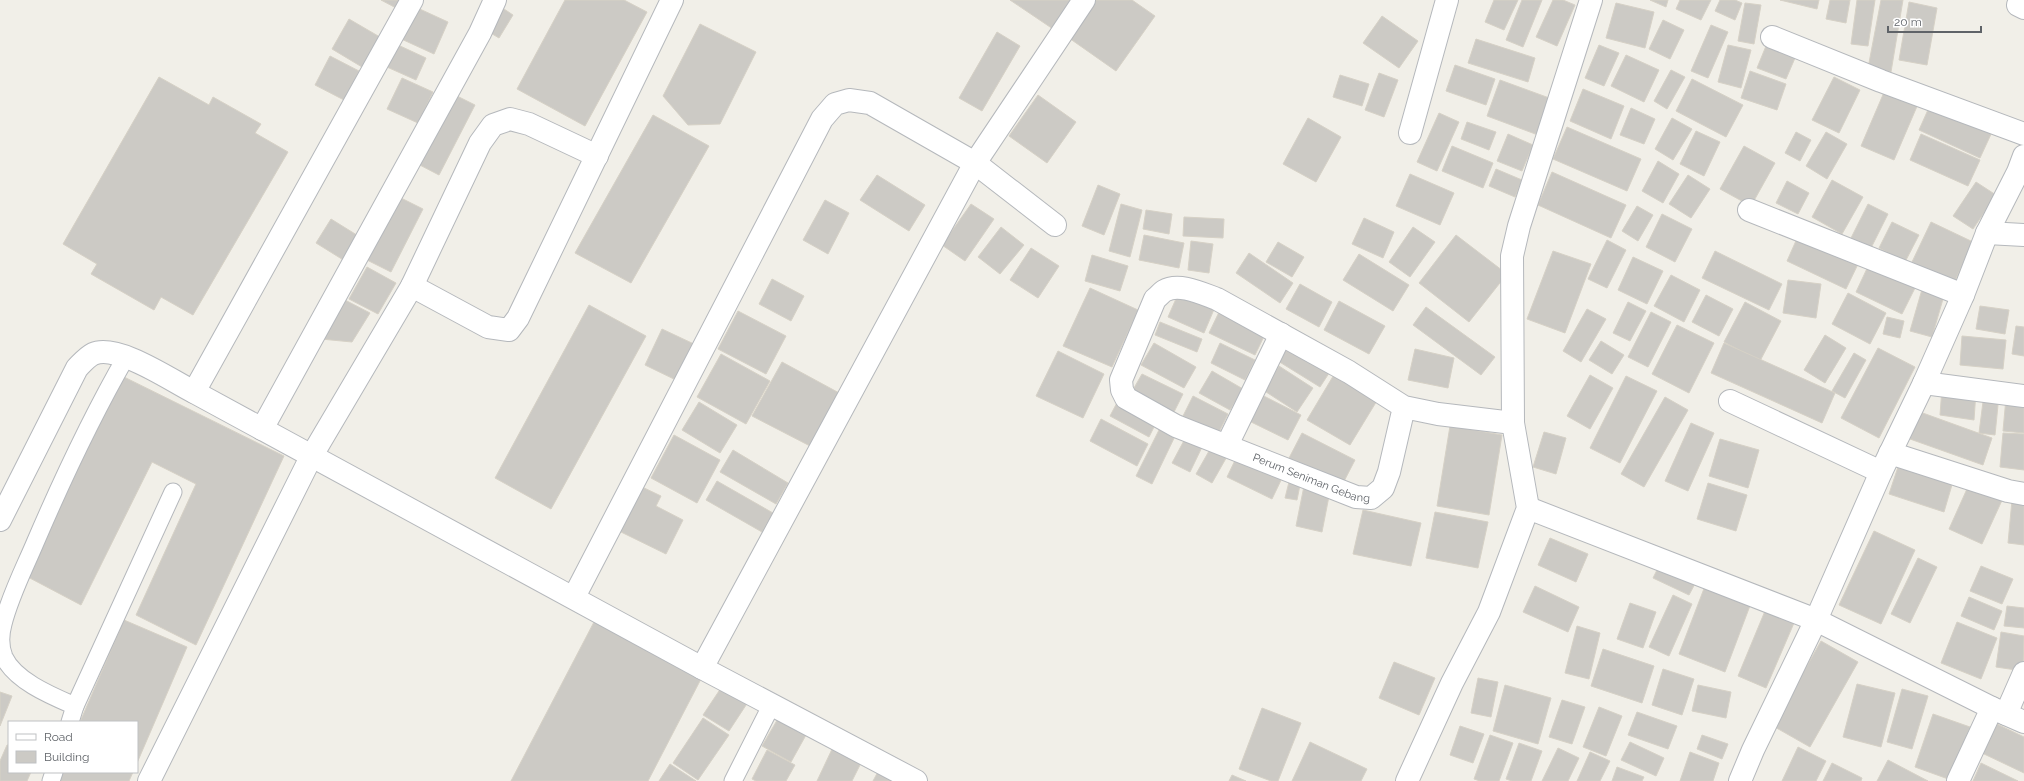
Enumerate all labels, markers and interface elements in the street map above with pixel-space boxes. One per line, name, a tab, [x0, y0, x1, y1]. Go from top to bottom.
scale bar	[1888, 8, 1981, 34]
text: 20 m	[1894, 15, 1922, 29]
street label: Perum Seniman Gebang	[1251, 451, 1370, 505]
legend	[8, 721, 138, 773]
text: Road	[44, 730, 73, 744]
text: Building	[44, 750, 90, 764]

